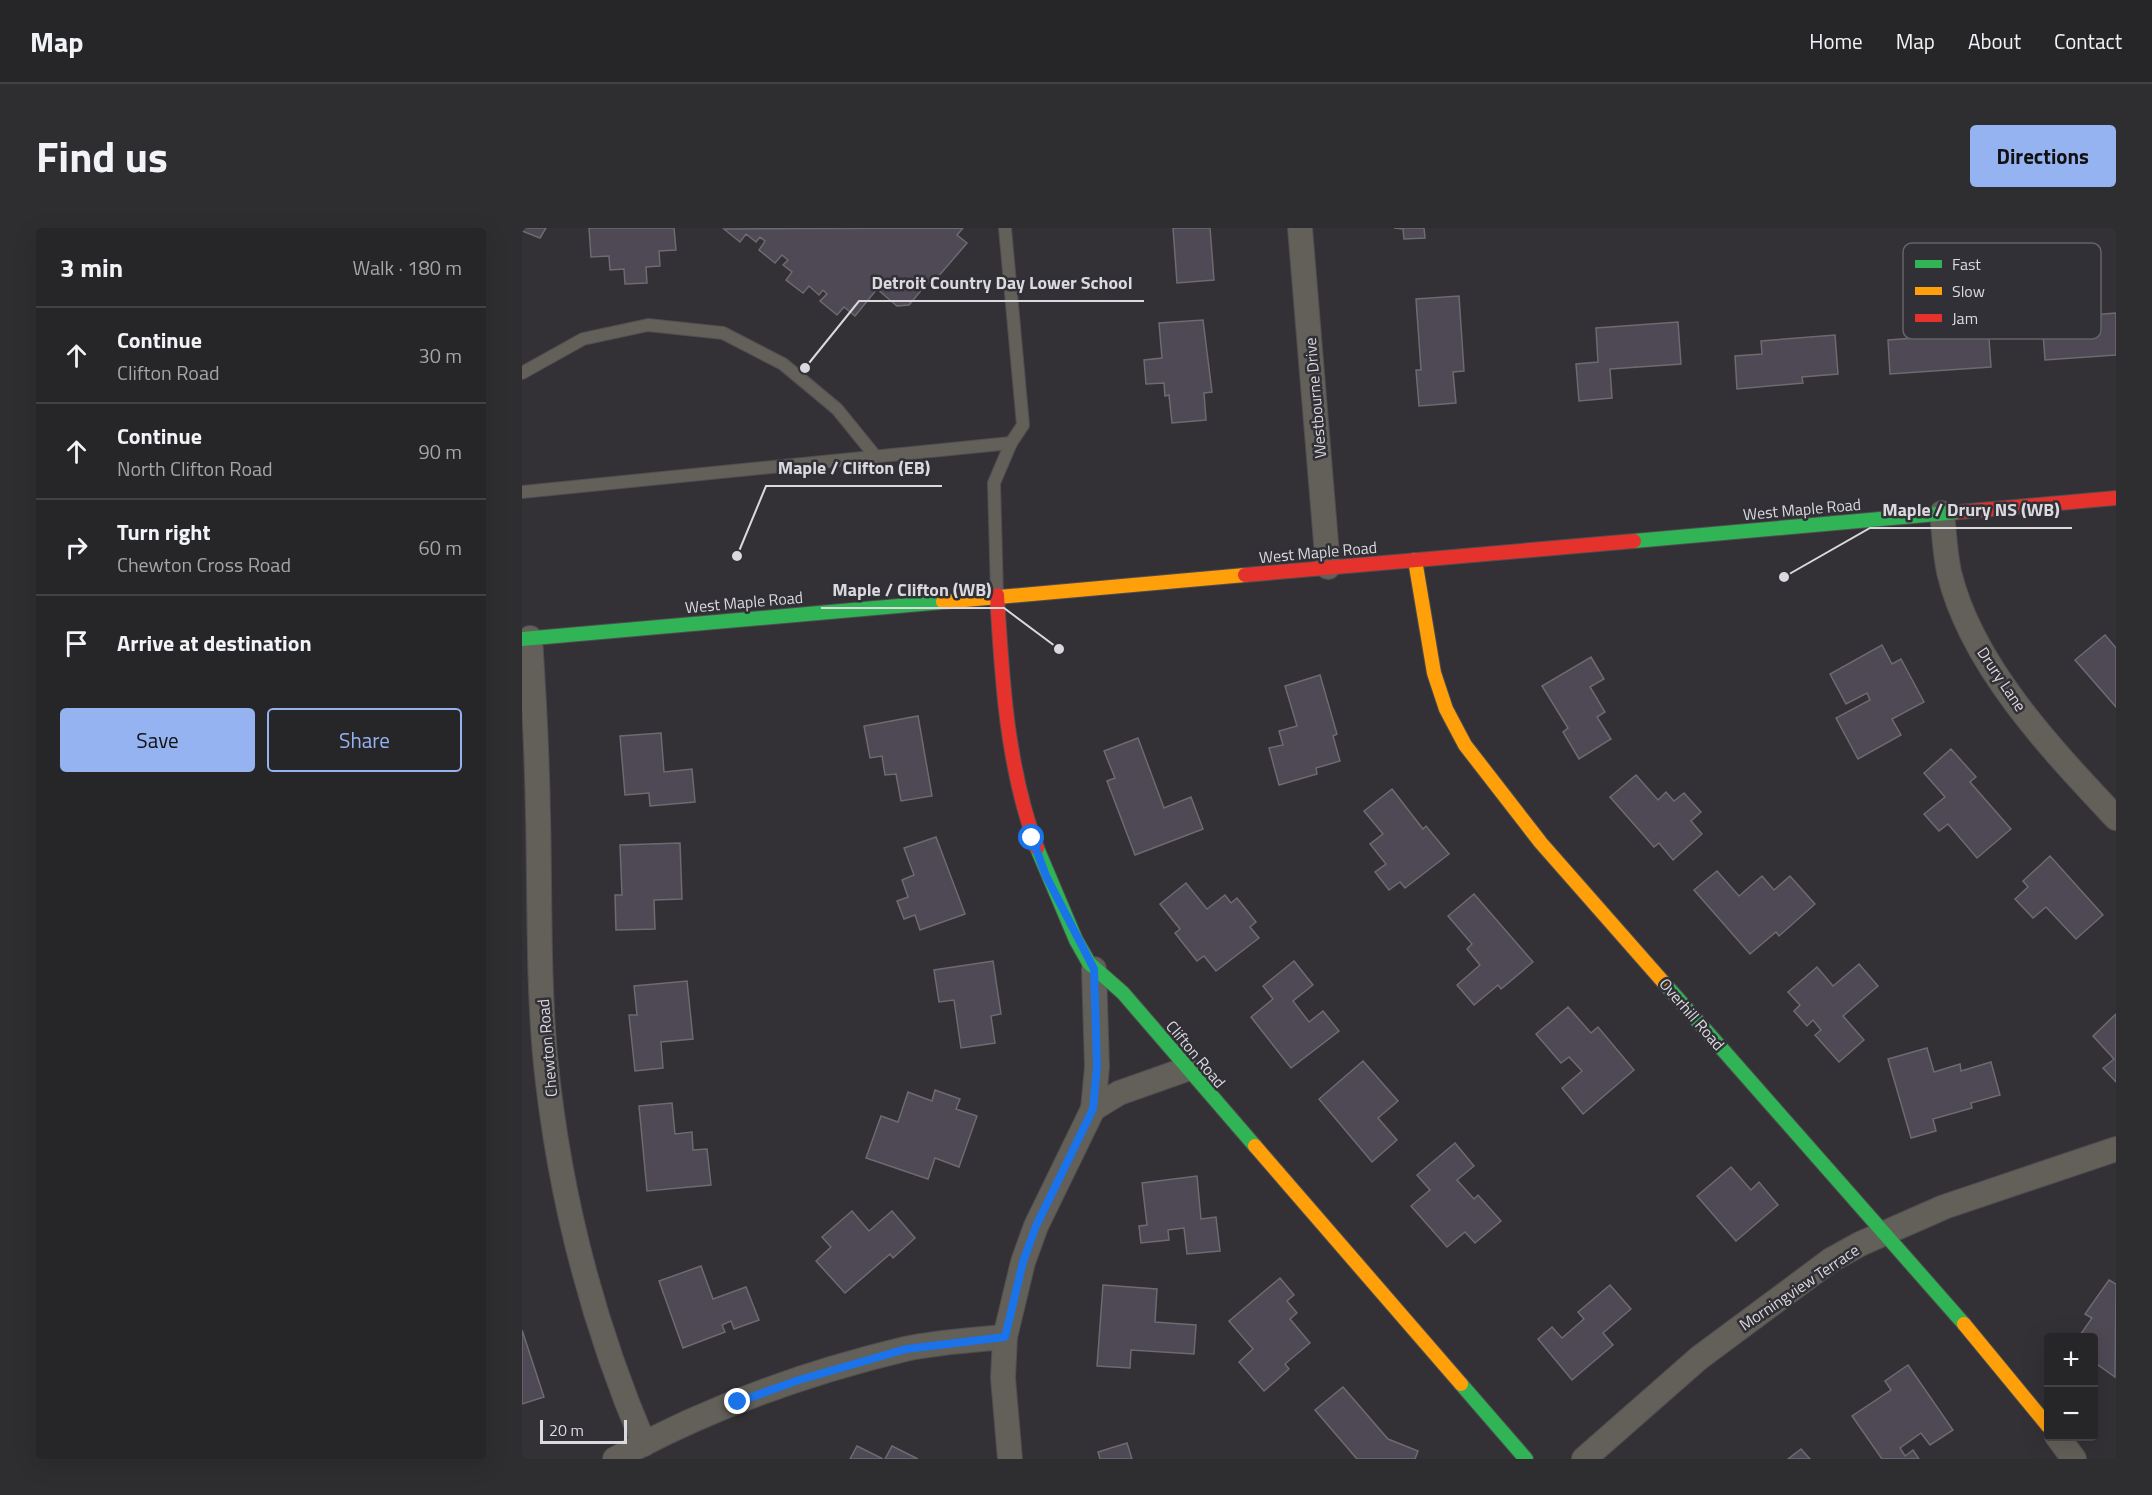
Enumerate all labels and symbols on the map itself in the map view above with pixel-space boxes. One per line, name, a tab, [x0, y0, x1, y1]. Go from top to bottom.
legend	[1903, 243, 2101, 339]
text: Fast	[1952, 252, 1981, 276]
callout: Detroit Country Day Lower School	[859, 265, 1144, 301]
text: Detroit Country Day Lower School	[871, 269, 1133, 296]
text: Slow	[1952, 279, 1985, 303]
text: Jam	[1952, 306, 1978, 330]
street label: Westbourne Drive	[1298, 337, 1332, 459]
callout: Maple / Clifton (EB)	[766, 450, 942, 486]
text: Maple / Clifton (EB)	[778, 454, 930, 481]
street label: West Maple Road	[1742, 492, 1862, 526]
callout: Maple / Drury NS (WB)	[1870, 492, 2072, 528]
text: Maple / Drury NS (WB)	[1882, 496, 2060, 523]
street label: West Maple Road	[1258, 535, 1378, 569]
callout: Maple / Clifton (WB)	[821, 572, 1004, 608]
text: Maple / Clifton (WB)	[832, 576, 992, 603]
street label: West Maple Road	[684, 585, 804, 619]
street label: Drury Lane	[1972, 642, 2032, 716]
route start	[1018, 824, 1044, 850]
street label: Overhill Road	[1654, 972, 1730, 1056]
street label: Chewton Road	[531, 998, 563, 1098]
street label: Clifton Road	[1160, 1015, 1232, 1093]
street label: Morningview Terrace	[1734, 1238, 1864, 1336]
route end	[724, 1388, 750, 1414]
scale bar	[540, 1417, 627, 1444]

